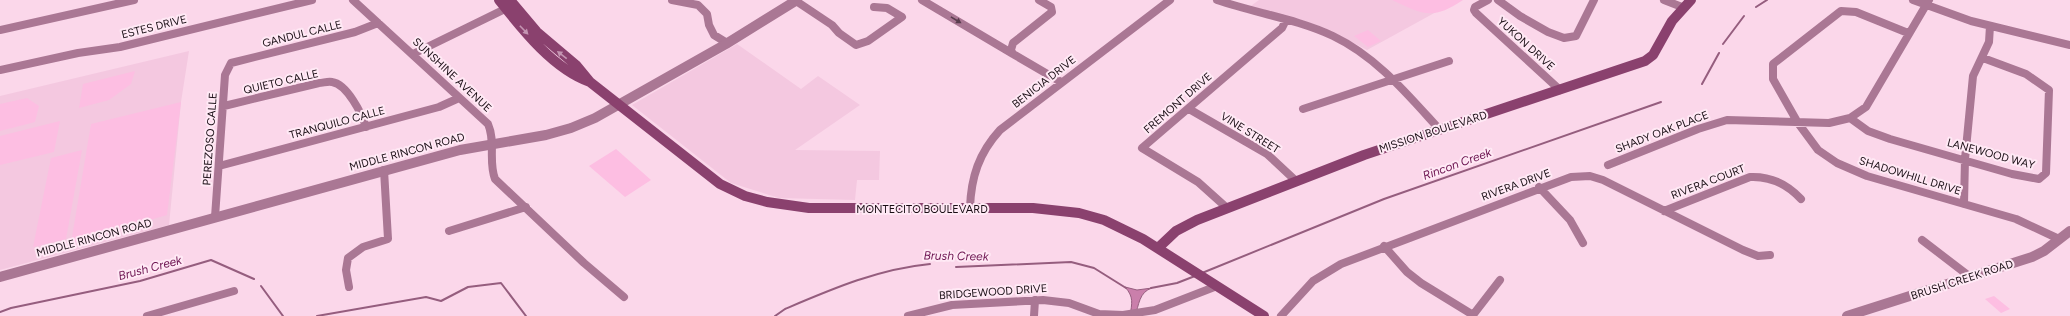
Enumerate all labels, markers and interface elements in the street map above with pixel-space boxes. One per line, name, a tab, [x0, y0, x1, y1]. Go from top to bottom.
street label: ESTES DRIVE	[120, 13, 188, 41]
street label: YUKON DRIVE	[1495, 15, 1557, 73]
one-way arrow	[950, 16, 962, 23]
street label: GANDUL CALLE	[261, 18, 343, 50]
one-way arrow	[519, 25, 528, 35]
street label: SUNSHINE AVENUE	[410, 35, 494, 115]
one-way arrow	[557, 50, 568, 59]
street label: BENICIA DRIVE	[1010, 53, 1078, 111]
street label: QUIETO CALLE	[242, 67, 320, 97]
street label: FREMONT DRIVE	[1141, 70, 1215, 136]
street label: PEREZOSO CALLE	[200, 92, 220, 186]
street label: TRANQUILO CALLE	[288, 104, 386, 142]
street label: MISSION BOULEVARD	[1377, 108, 1489, 156]
street label: SHADY OAK PLACE	[1614, 108, 1710, 156]
street label: VINE STREET	[1218, 110, 1282, 156]
street label: MIDDLE RINCON ROAD	[348, 130, 467, 174]
street label: LANEWOOD WAY	[1946, 136, 2037, 172]
water label: Rincon Creek	[1421, 145, 1494, 183]
street label: SHADOWHILL DRIVE	[1857, 154, 1963, 198]
street label: RIVERA COURT	[1669, 162, 1747, 202]
street label: RIVERA DRIVE	[1480, 166, 1552, 204]
street label: MONTECITO BOULEVARD	[856, 203, 988, 216]
street label: MIDDLE RINCON ROAD	[35, 216, 154, 260]
water label: Brush Creek	[923, 248, 990, 264]
water label: Brush Creek	[117, 253, 184, 283]
street label: BRUSH CREEK ROAD	[1909, 257, 2015, 303]
street label: BRIDGEWOOD DRIVE	[938, 282, 1048, 302]

